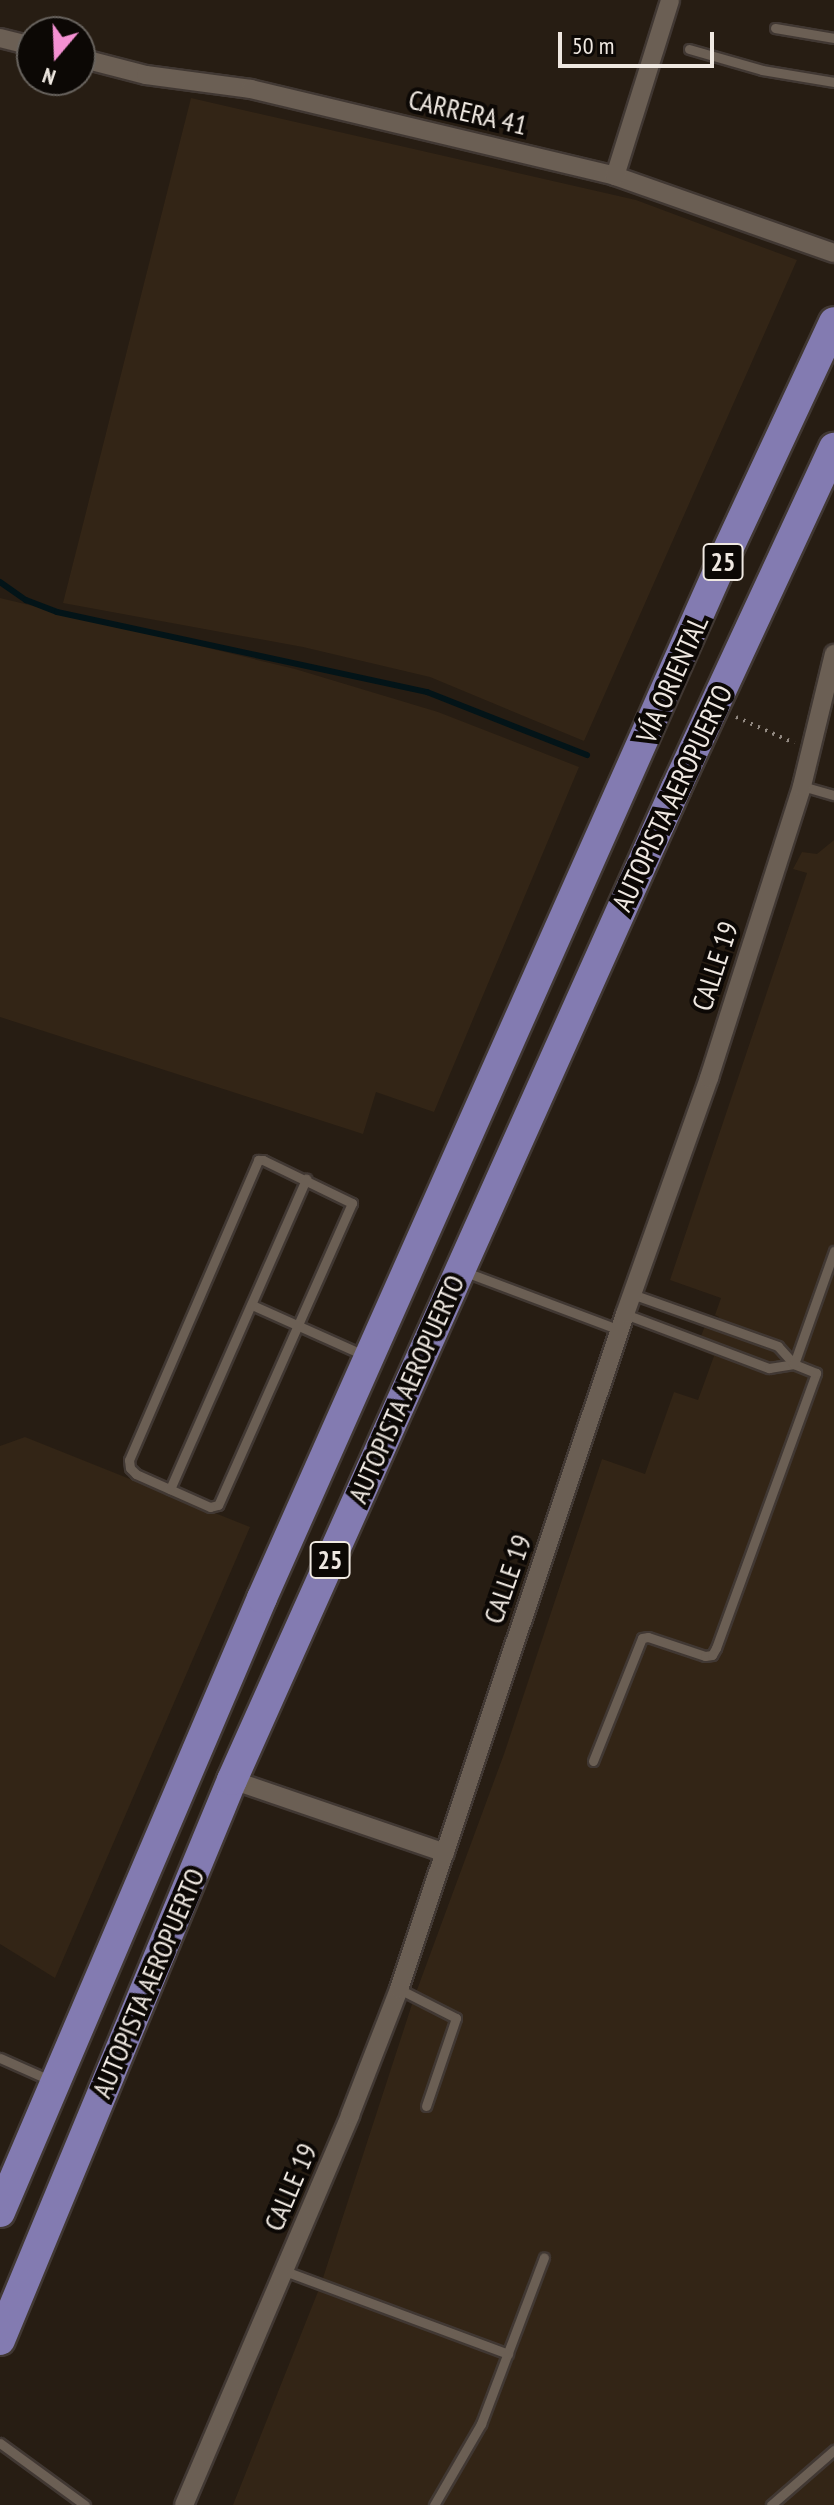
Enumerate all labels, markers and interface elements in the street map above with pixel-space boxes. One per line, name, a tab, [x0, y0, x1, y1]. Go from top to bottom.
north arrow	[16, 16, 96, 96]
scale bar	[562, 16, 718, 66]
text: 50 m	[572, 30, 614, 61]
text: N	[39, 62, 59, 92]
street label: CARRERA 41	[405, 82, 531, 142]
road number: 25	[701, 540, 745, 584]
street label: VÍA ORIENTAL	[629, 610, 715, 748]
street label: AUTOPISTA AEROPUERTO	[604, 679, 740, 917]
street label: CALLE 19	[685, 917, 745, 1015]
street label: AUTOPISTA AEROPUERTO	[340, 1269, 472, 1509]
street label: CALLE 19	[476, 1530, 538, 1628]
road number: 25	[308, 1538, 352, 1582]
street label: AUTOPISTA AEROPUERTO	[84, 1863, 212, 2103]
street label: CALLE 19	[257, 2138, 323, 2236]

